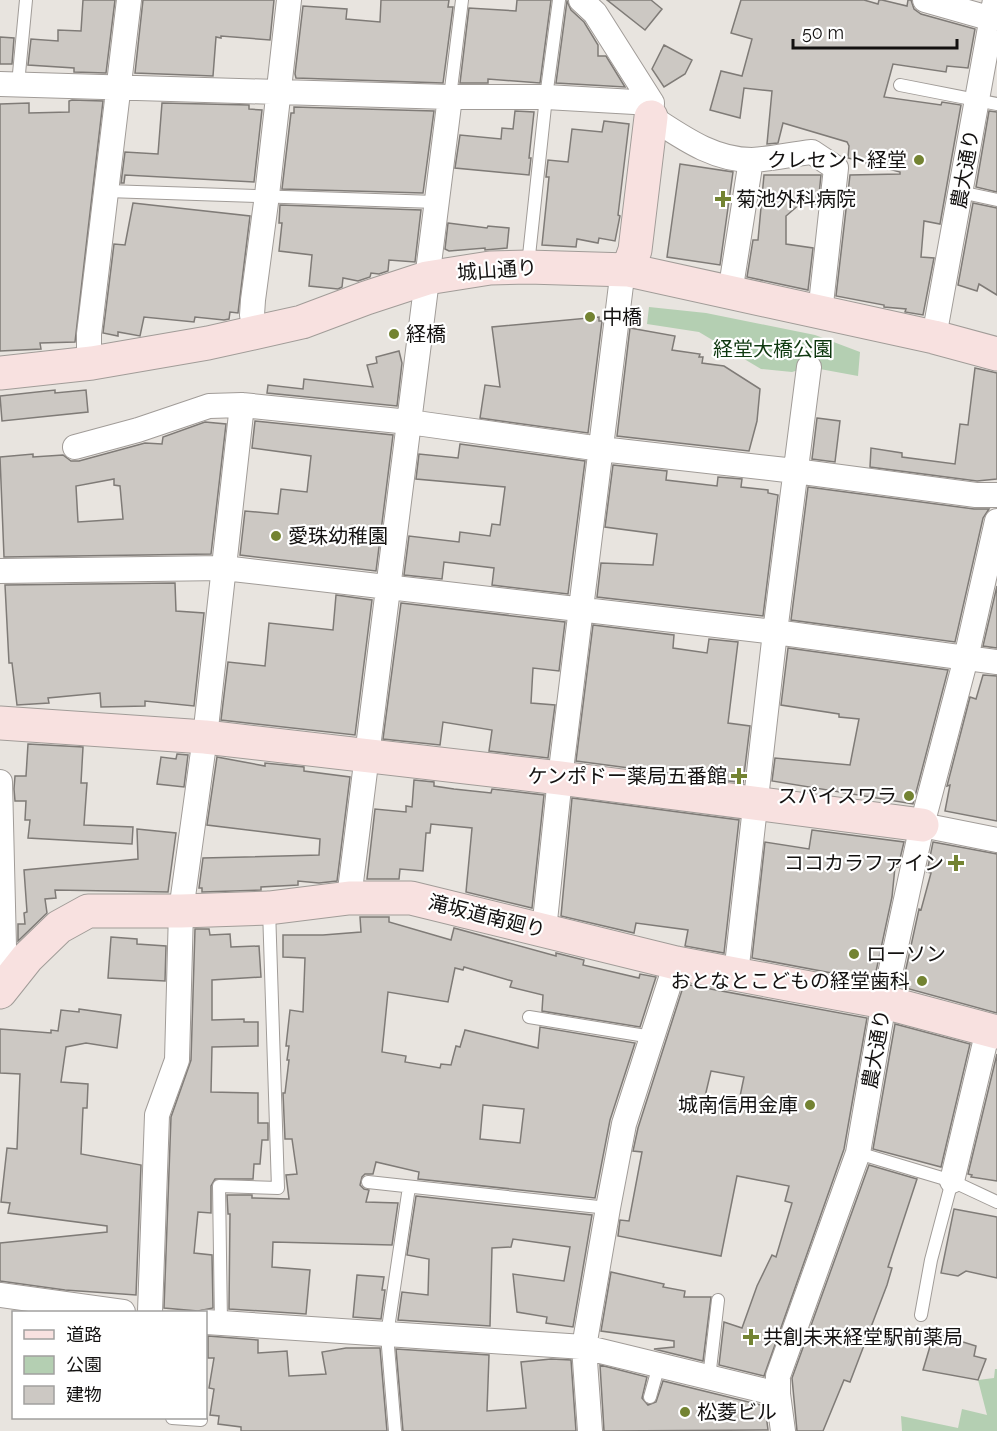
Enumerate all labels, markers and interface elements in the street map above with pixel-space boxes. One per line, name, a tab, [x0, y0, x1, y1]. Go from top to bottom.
scale bar	[793, 12, 956, 50]
text: 50 m	[802, 22, 844, 43]
street label: 農大通り	[946, 128, 984, 210]
place label: クレセント経堂	[767, 148, 907, 172]
marker: クレセント経堂	[912, 153, 926, 167]
place label: 菊池外科病院	[736, 187, 856, 211]
marker: 菊池外科病院	[714, 190, 732, 208]
street label: 城山通り	[456, 255, 538, 285]
place label: 中橋	[602, 305, 642, 329]
marker: 中橋	[583, 310, 597, 324]
place label: 経橋	[406, 322, 446, 346]
marker: 経橋	[387, 327, 401, 341]
park label: 経堂大橋公園	[713, 337, 833, 361]
place label: 愛珠幼稚園	[288, 524, 388, 548]
marker: 愛珠幼稚園	[269, 529, 283, 543]
place label: ケンポドー薬局五番館	[528, 764, 727, 788]
marker: ケンポドー薬局五番館	[732, 769, 746, 783]
place label: スパイスワラ	[778, 784, 897, 808]
marker: スパイスワラ	[902, 789, 916, 803]
place label: ココカラファイン	[784, 851, 944, 875]
marker: ココカラファイン	[949, 856, 963, 870]
street label: 滝坂道南廻り	[426, 890, 548, 942]
place label: ローソン	[866, 942, 946, 966]
marker: ローソン	[847, 947, 861, 961]
place label: おとなとこどもの経堂歯科	[671, 969, 910, 993]
marker: おとなとこどもの経堂歯科	[915, 974, 929, 988]
street label: 農大通り	[857, 1008, 895, 1090]
place label: 城南信用金庫	[678, 1093, 798, 1117]
marker: 城南信用金庫	[803, 1098, 817, 1112]
legend	[12, 1311, 207, 1419]
text: 道路	[66, 1324, 102, 1345]
place label: 共創未来経堂駅前薬局	[763, 1325, 963, 1349]
marker: 共創未来経堂駅前薬局	[744, 1330, 758, 1344]
text: 公園	[66, 1354, 102, 1375]
text: 建物	[66, 1384, 102, 1405]
place label: 松菱ビル	[697, 1400, 777, 1424]
marker: 松菱ビル	[678, 1405, 692, 1419]

